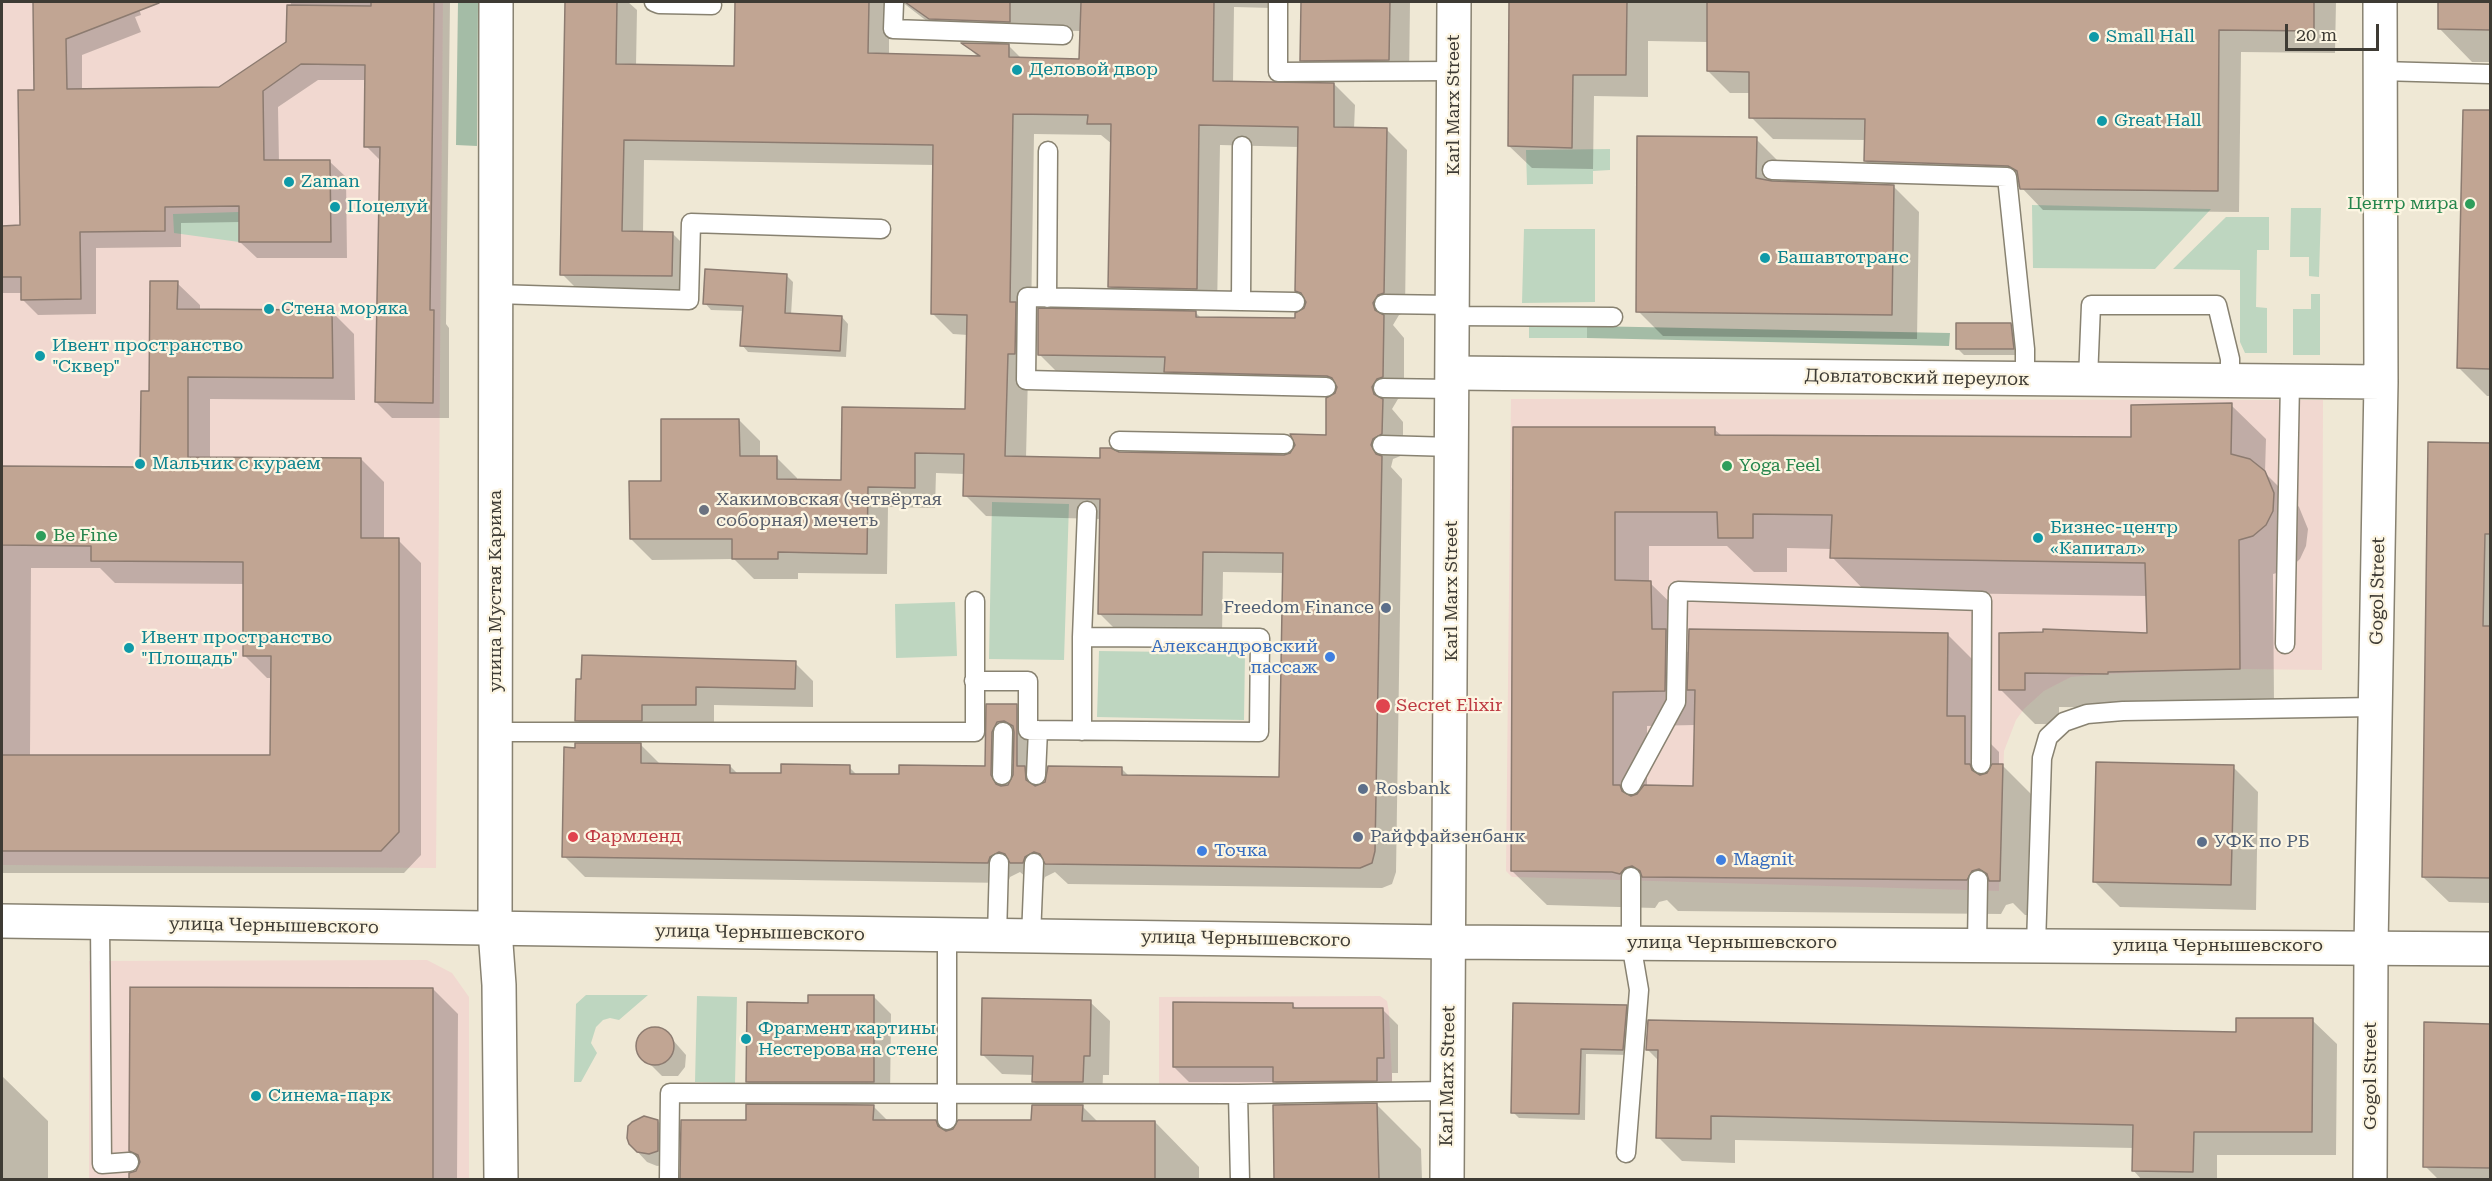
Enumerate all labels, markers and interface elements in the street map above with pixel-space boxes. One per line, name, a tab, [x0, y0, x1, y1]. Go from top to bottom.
scale bar	[2288, 12, 2382, 50]
text: 20 m	[2296, 24, 2337, 45]
place label: Small Hall	[2106, 26, 2195, 48]
marker: Small Hall	[2087, 30, 2101, 44]
street label: Karl Marx Street	[1443, 35, 1465, 175]
place label: Деловой двор	[1029, 59, 1158, 81]
marker: Деловой двор	[1010, 63, 1024, 77]
place label: Great Hall	[2114, 110, 2202, 132]
marker: Great Hall	[2095, 114, 2109, 128]
place label: Zaman	[301, 171, 360, 193]
marker: Zaman	[282, 175, 296, 189]
place label: Центр мира	[2347, 193, 2458, 215]
place label: Поцелуй	[347, 196, 428, 218]
marker: Центр мира	[2463, 197, 2477, 211]
marker: Поцелуй	[328, 200, 342, 214]
place label: Башавтотранс	[1777, 247, 1909, 269]
marker: Башавтотранс	[1758, 251, 1772, 265]
place label: Стена моряка	[281, 298, 408, 320]
marker: Стена моряка	[262, 302, 276, 316]
place label: Ивент пространство "Сквер"	[52, 335, 243, 378]
marker: Ивент пространство "Сквер"	[33, 349, 47, 363]
street label: Довлатовский переулок	[1804, 365, 2030, 391]
place label: Мальчик с кураем	[152, 453, 321, 475]
place label: Yoga Feel	[1739, 455, 1820, 477]
marker: Мальчик с кураем	[133, 457, 147, 471]
marker: Yoga Feel	[1720, 459, 1734, 473]
place label: Хакимовская (четвёртая соборная) мечеть	[716, 489, 942, 532]
street label: улица Мустая Карима	[485, 490, 507, 692]
marker: Хакимовская (четвёртая соборная) мечеть	[697, 503, 711, 517]
place label: Бизнес-центр «Капитал»	[2050, 517, 2178, 560]
street label: Karl Marx Street	[1441, 521, 1463, 661]
place label: Be Fine	[53, 525, 118, 547]
marker: Be Fine	[34, 529, 48, 543]
marker: Бизнес-центр «Капитал»	[2031, 531, 2045, 545]
street label: Gogol Street	[2366, 537, 2390, 645]
place label: Freedom Finance	[1223, 597, 1374, 619]
marker: Freedom Finance	[1379, 601, 1393, 615]
place label: Ивент пространство "Площадь"	[141, 627, 332, 670]
place label: Александровский пассаж	[1151, 636, 1318, 678]
marker: Ивент пространство "Площадь"	[122, 641, 136, 655]
marker: Александровский пассаж	[1323, 650, 1337, 664]
place label: Secret Elixir	[1396, 695, 1502, 717]
marker: Secret Elixir	[1374, 697, 1392, 715]
place label: Rosbank	[1375, 778, 1451, 800]
marker: Rosbank	[1356, 782, 1370, 796]
place label: Фармленд	[585, 826, 681, 848]
place label: Райффайзенбанк	[1370, 826, 1526, 848]
marker: Фармленд	[566, 830, 580, 844]
marker: Райффайзенбанк	[1351, 830, 1365, 844]
place label: УФК по РБ	[2214, 831, 2309, 853]
marker: УФК по РБ	[2195, 835, 2209, 849]
place label: Точка	[1214, 840, 1267, 862]
marker: Точка	[1195, 844, 1209, 858]
place label: Magnit	[1733, 849, 1794, 871]
marker: Magnit	[1714, 853, 1728, 867]
street label: улица Чернышевского	[169, 913, 379, 939]
street label: улица Чернышевского	[655, 920, 865, 946]
street label: улица Чернышевского	[1141, 926, 1351, 952]
street label: улица Чернышевского	[1627, 932, 1837, 954]
street label: улица Чернышевского	[2113, 935, 2323, 957]
street label: Karl Marx Street	[1436, 1005, 1460, 1147]
place label: Фрагмент картины Нестерова на стене	[758, 1018, 938, 1060]
street label: Gogol Street	[2360, 1022, 2382, 1130]
marker: Фрагмент картины Нестерова на стене	[739, 1032, 753, 1046]
place label: Синема-парк	[268, 1085, 391, 1107]
marker: Синема-парк	[249, 1089, 263, 1103]

